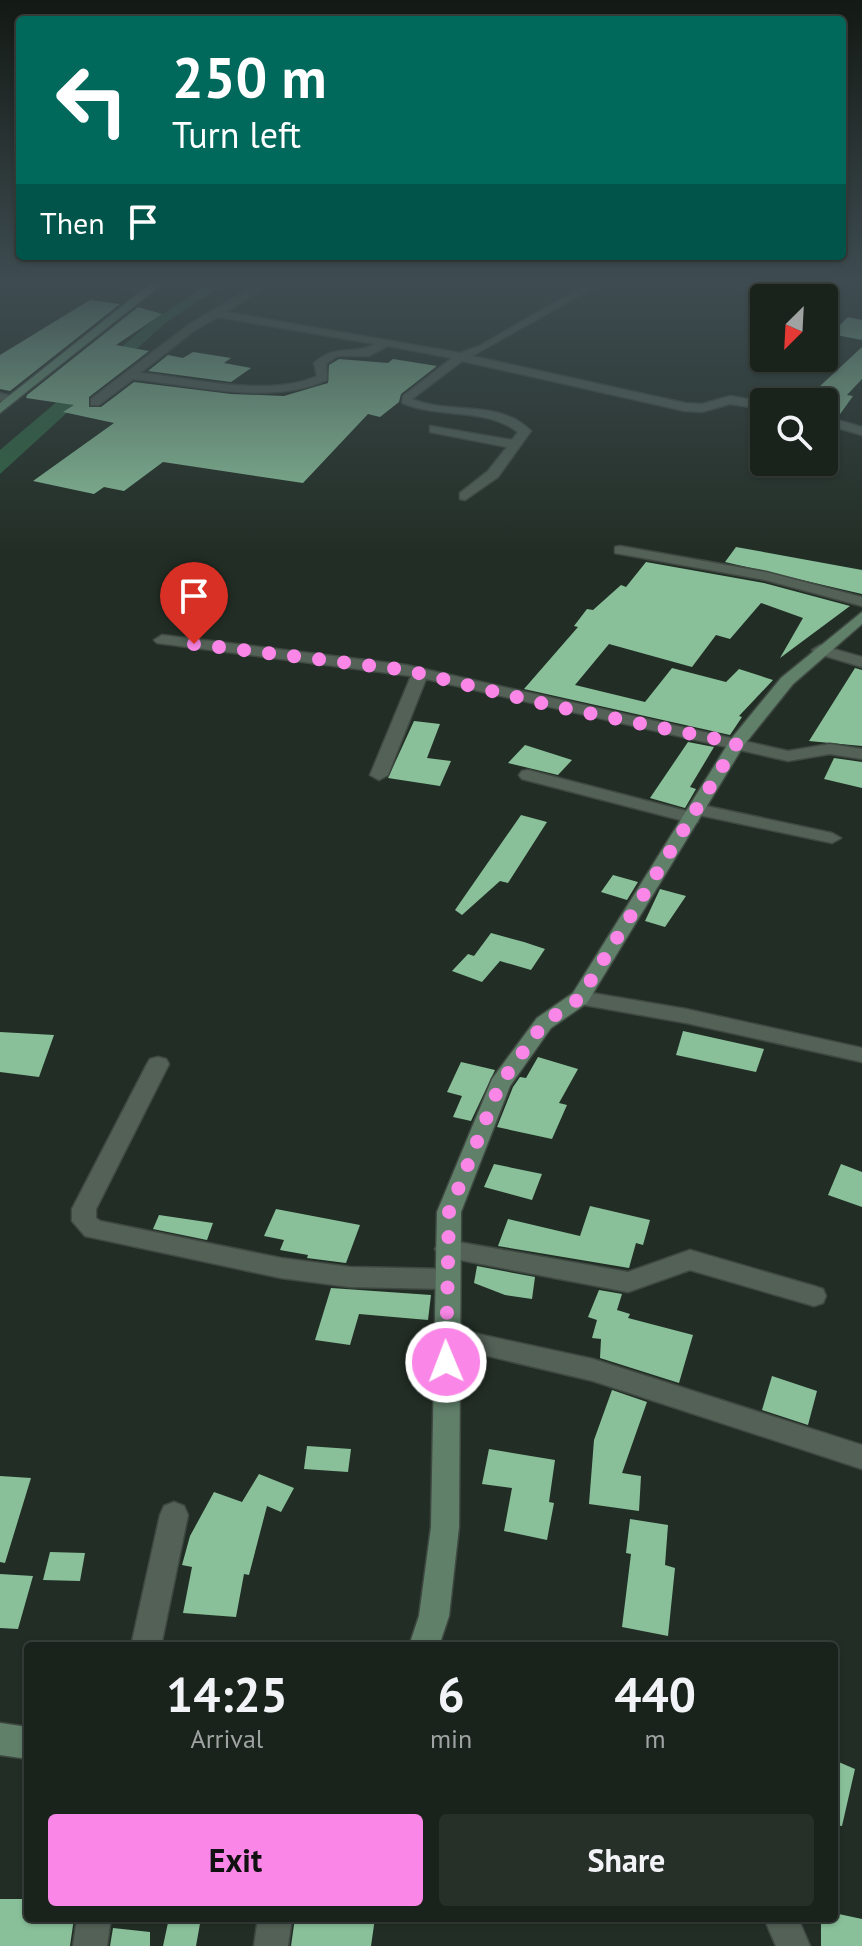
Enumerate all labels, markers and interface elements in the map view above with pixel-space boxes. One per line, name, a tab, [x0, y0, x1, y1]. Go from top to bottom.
text: 250 m	[172, 41, 327, 113]
icon: left	[40, 48, 144, 152]
text: Turn left	[172, 111, 301, 158]
icon: arrive	[121, 200, 165, 244]
text: Then	[40, 203, 105, 242]
north arrow	[750, 284, 838, 372]
map controls	[750, 284, 838, 476]
button: search	[750, 388, 838, 476]
pin	[160, 562, 228, 644]
icon: arrive	[172, 574, 216, 618]
position arrow	[404, 1320, 488, 1404]
text: 14:25	[166, 1663, 288, 1725]
text: 6	[437, 1663, 465, 1725]
text: 440	[614, 1663, 696, 1725]
text: Arrival	[191, 1722, 263, 1755]
text: min	[430, 1722, 472, 1755]
text: m	[645, 1722, 666, 1755]
button: Exit	[48, 1814, 423, 1906]
button: Share	[439, 1814, 814, 1906]

